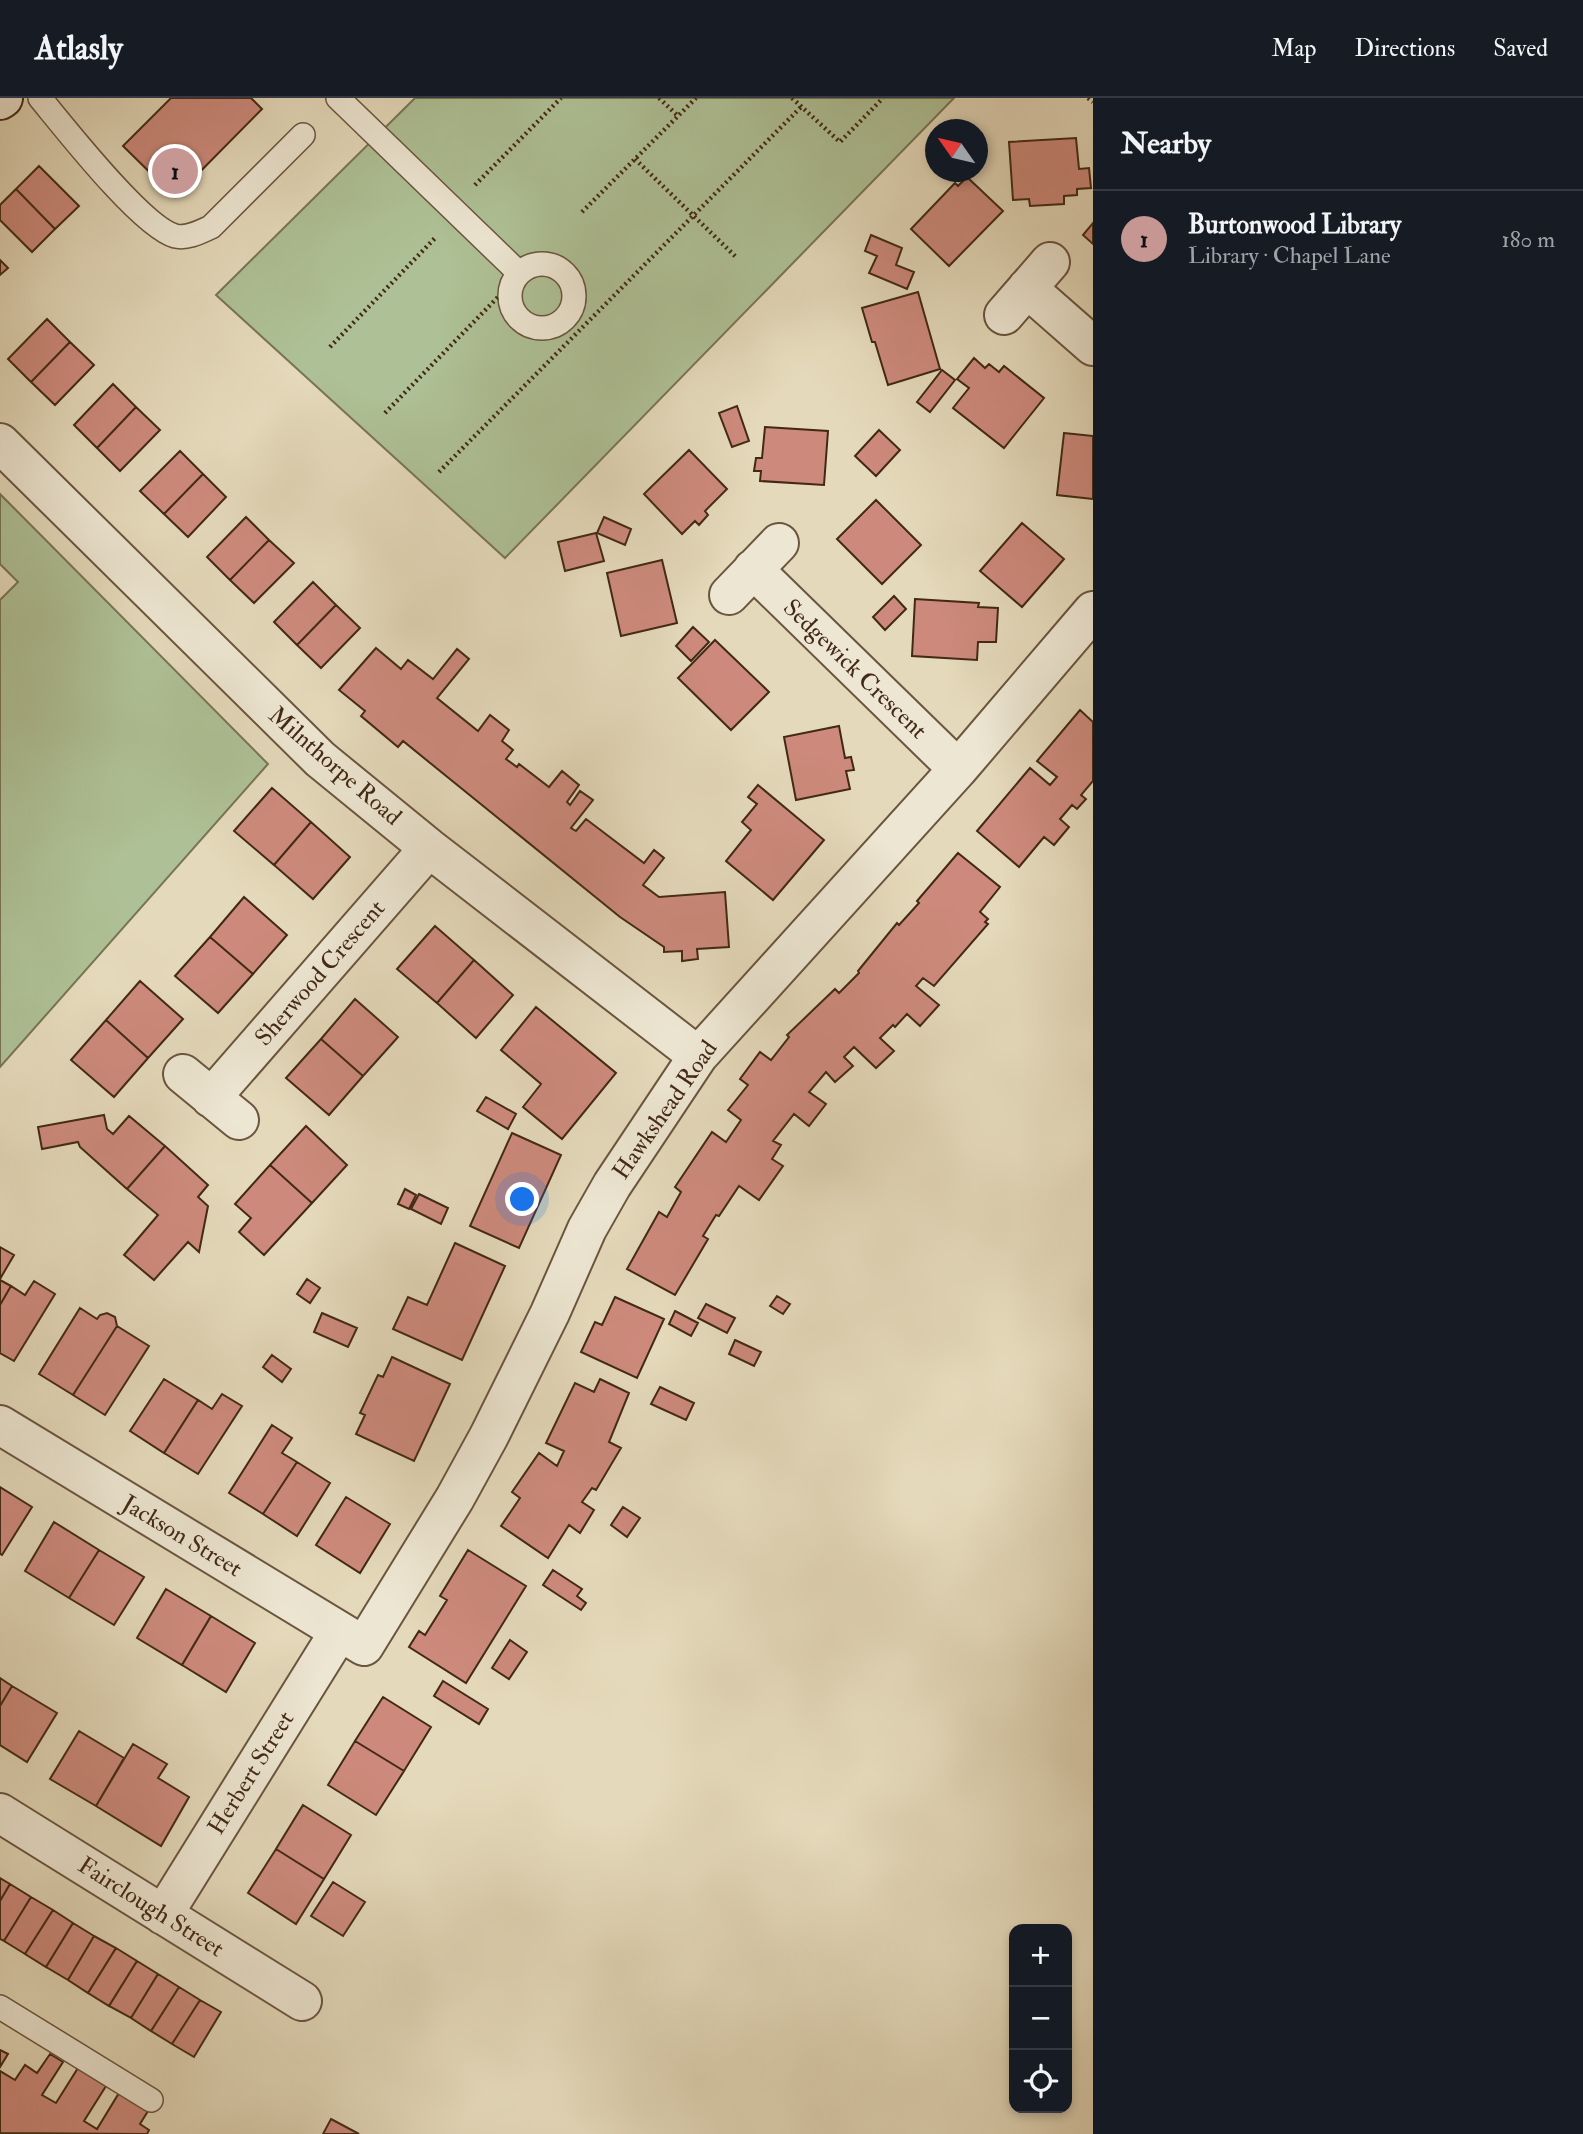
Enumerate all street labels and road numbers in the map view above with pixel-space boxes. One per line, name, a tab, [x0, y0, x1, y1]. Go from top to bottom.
street label: Sedgewick Crescent	[776, 592, 934, 746]
street label: Milnthorpe Road	[262, 700, 408, 832]
street label: Sherwood Crescent	[248, 893, 392, 1053]
street label: Hawkshead Road	[606, 1034, 725, 1186]
street label: Jackson Street	[115, 1487, 248, 1584]
street label: Herbert Street	[201, 1705, 301, 1840]
street label: Fairclough Street	[72, 1850, 230, 1964]

